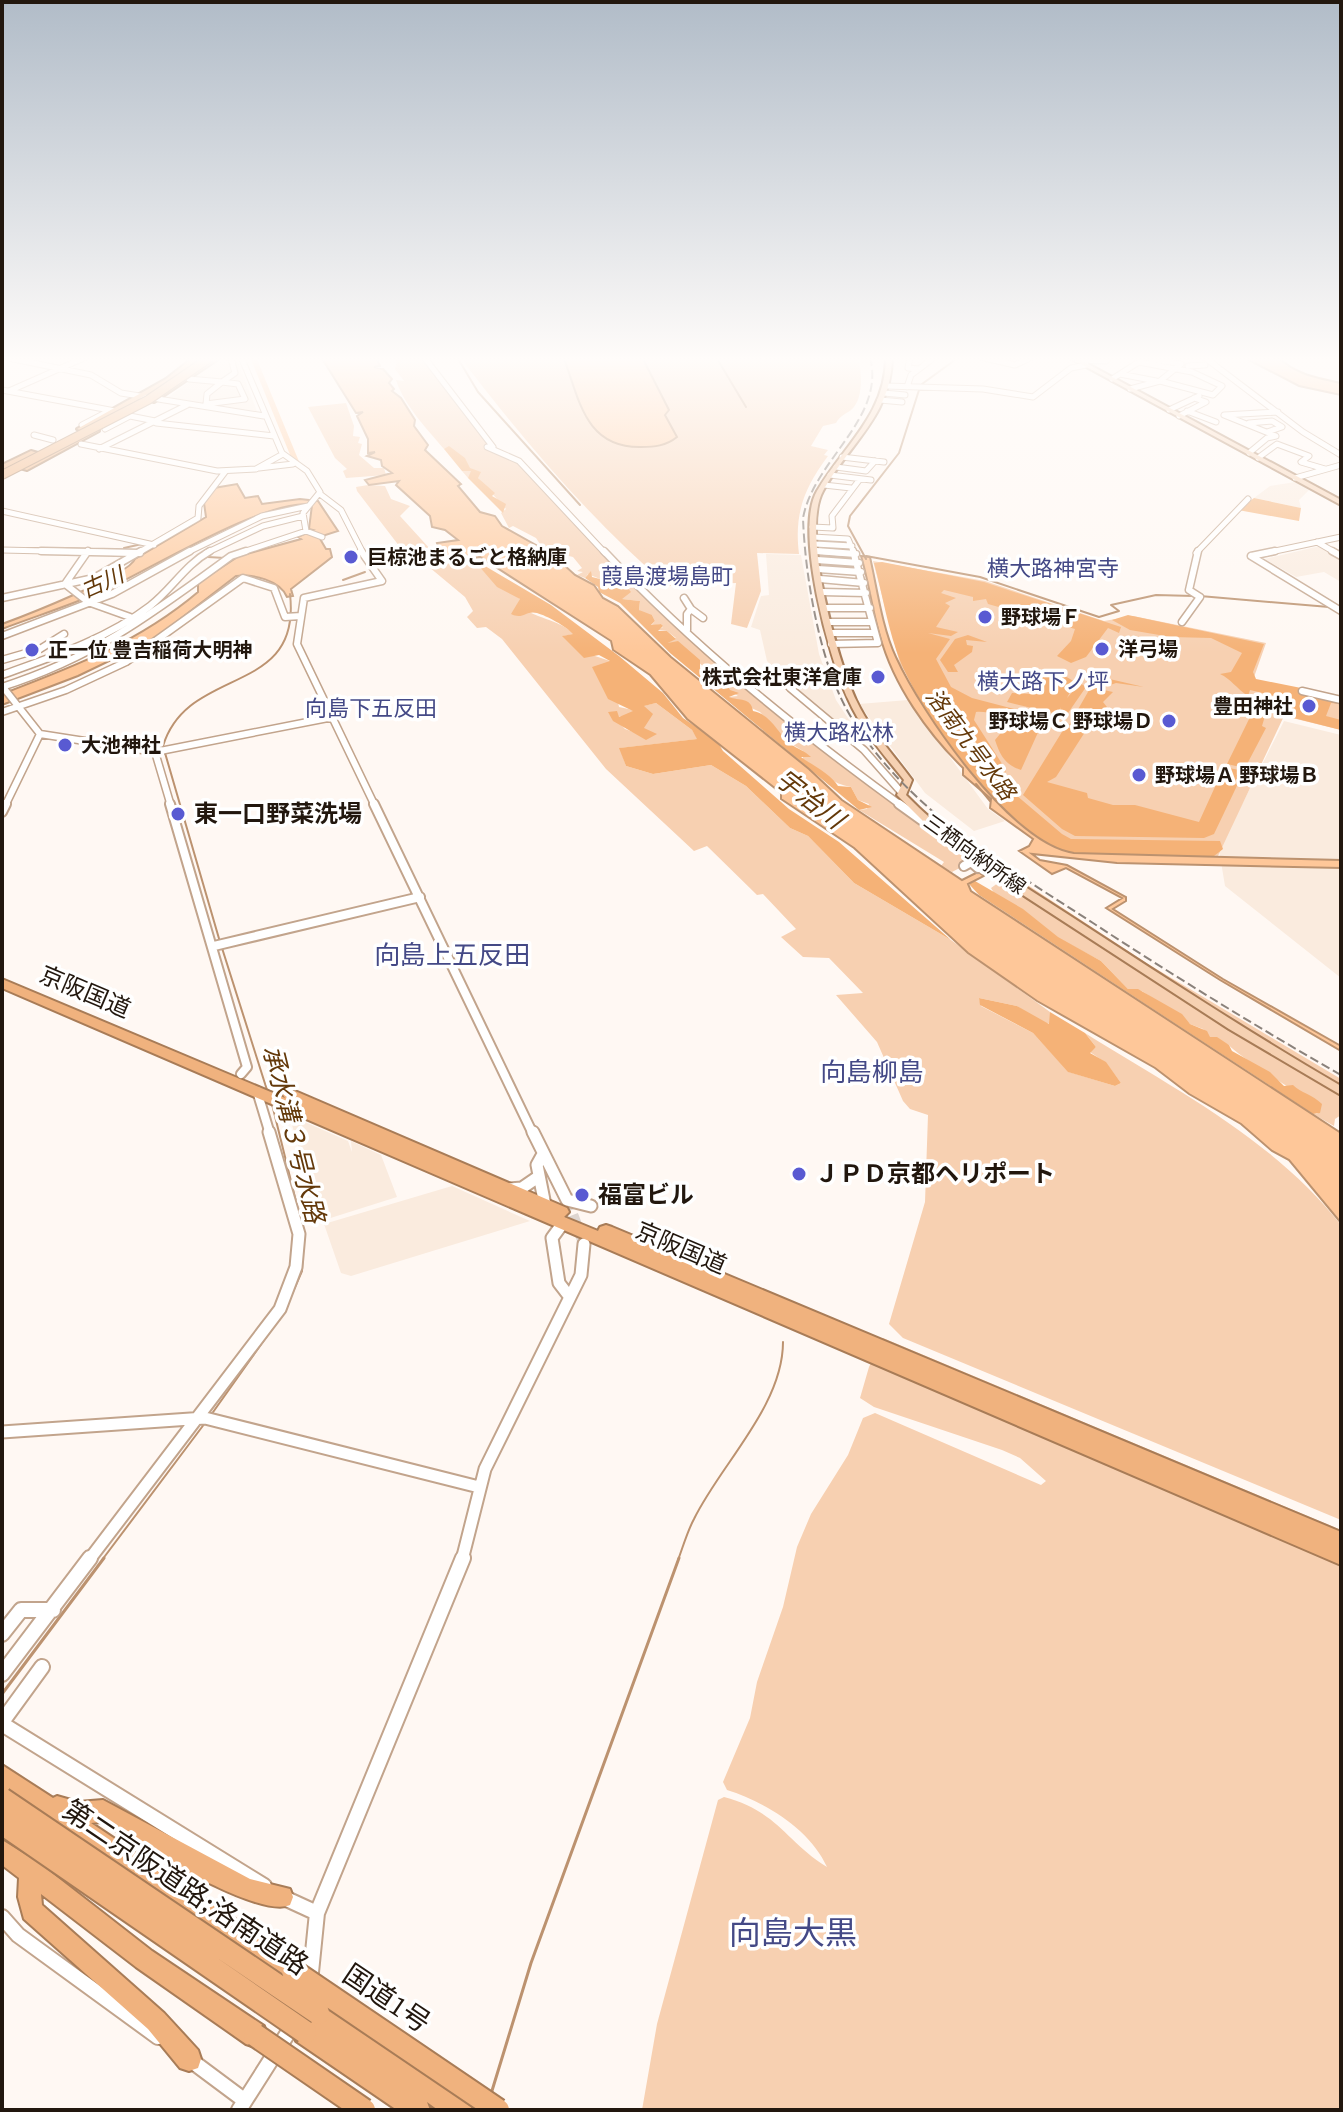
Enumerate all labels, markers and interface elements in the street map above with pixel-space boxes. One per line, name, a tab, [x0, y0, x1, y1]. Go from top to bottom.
place label: 巨椋池まるごと格納庫	[367, 543, 567, 571]
marker: 巨椋池まるごと格納庫	[342, 548, 360, 566]
district label: 横大路神宮寺	[987, 553, 1119, 583]
water label: 古川	[76, 559, 130, 605]
district label: 葭島渡場島町	[601, 561, 733, 591]
place label: 野球場Ｆ	[1001, 603, 1081, 631]
marker: 野球場Ｆ	[976, 608, 994, 626]
place label: 洋弓場	[1118, 635, 1178, 663]
place label: 正一位 豊吉稲荷大明神	[48, 636, 252, 664]
marker: 洋弓場	[1093, 640, 1111, 658]
marker: 正一位 豊吉稲荷大明神	[23, 641, 41, 659]
place label: 株式会社東洋倉庫	[702, 663, 862, 691]
district label: 横大路下ノ坪	[977, 666, 1109, 696]
marker: 株式会社東洋倉庫	[869, 668, 887, 686]
water label: 洛南九号水路	[919, 682, 1024, 807]
place label: 豊田神社	[1213, 692, 1293, 720]
district label: 向島下五反田	[305, 693, 437, 723]
marker: 豊田神社	[1300, 697, 1318, 715]
place label: 野球場Ｃ 野球場Ｄ	[989, 707, 1153, 735]
marker: 野球場Ｃ 野球場Ｄ	[1160, 712, 1178, 730]
district label: 横大路松林	[784, 717, 894, 747]
place label: 大池神社	[81, 731, 161, 759]
marker: 大池神社	[56, 736, 74, 754]
water label: 宇治川	[768, 761, 854, 839]
place label: 野球場Ａ 野球場Ｂ	[1155, 761, 1319, 789]
marker: 野球場Ａ 野球場Ｂ	[1130, 766, 1148, 784]
place label: 東一口野菜洗場	[194, 797, 362, 830]
marker: 東一口野菜洗場	[169, 805, 187, 823]
street label: 三栖向納所線	[918, 807, 1032, 901]
district label: 向島上五反田	[374, 937, 530, 973]
street label: 京阪国道	[35, 958, 136, 1025]
water label: 承水溝３号水路	[255, 1041, 334, 1229]
district label: 向島柳島	[820, 1054, 924, 1090]
place label: ＪＰＤ京都ヘリポート	[815, 1157, 1055, 1190]
marker: ＪＰＤ京都ヘリポート	[790, 1165, 808, 1183]
place label: 福富ビル	[598, 1178, 694, 1211]
marker: 福富ビル	[573, 1186, 591, 1204]
street label: 京阪国道	[631, 1214, 732, 1281]
street label: 第二京阪道路;洛南道路	[56, 1791, 316, 1983]
district label: 向島大黒	[729, 1911, 857, 1955]
street label: 国道1号	[336, 1955, 438, 2041]

